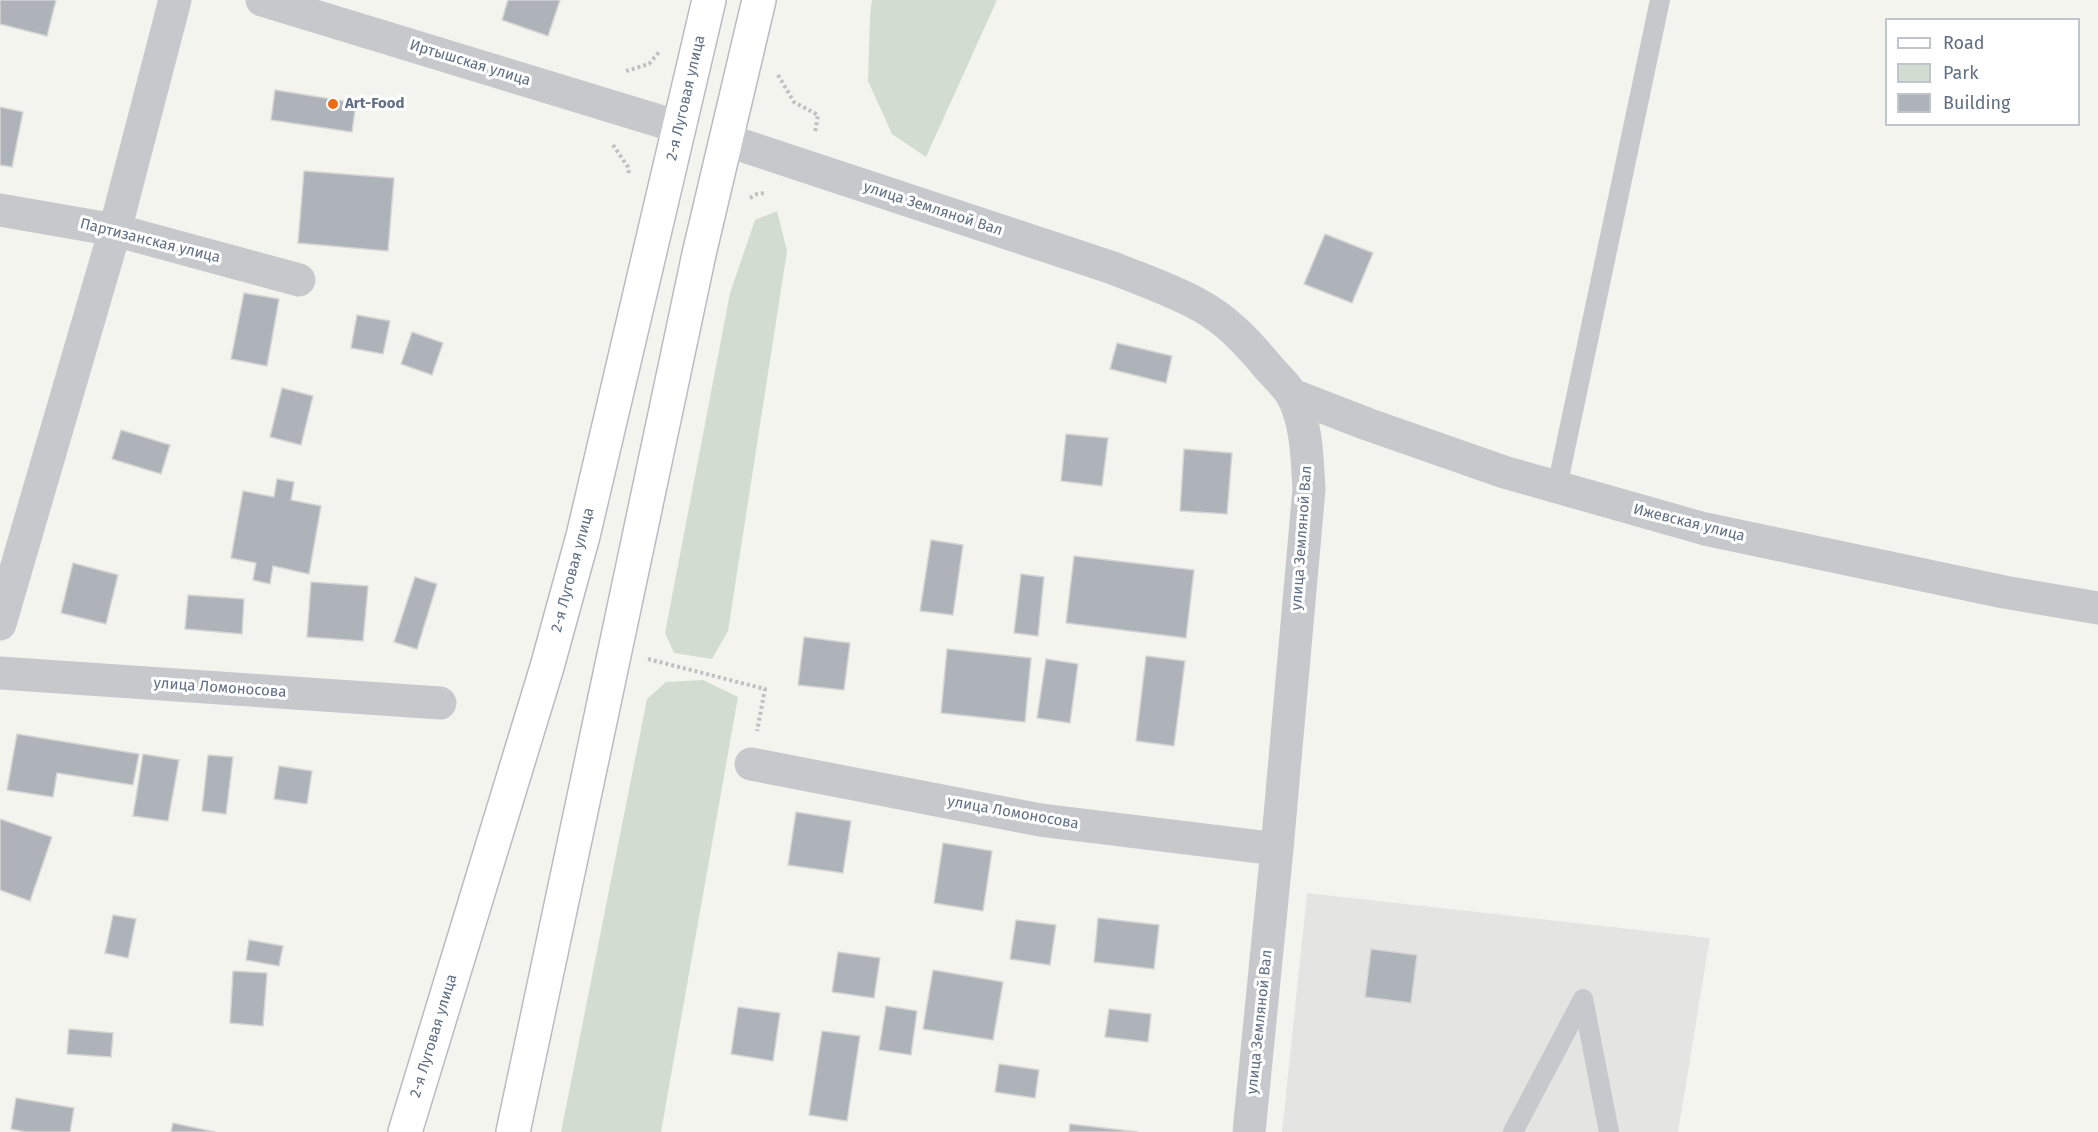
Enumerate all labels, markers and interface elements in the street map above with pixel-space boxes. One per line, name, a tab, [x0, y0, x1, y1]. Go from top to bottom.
legend	[1885, 18, 2080, 126]
text: Road	[1943, 32, 1985, 54]
street label: 2-я Луговая улица	[663, 34, 709, 162]
street label: Иртышская улица	[407, 36, 533, 90]
text: Park	[1943, 62, 1978, 84]
text: Building	[1943, 92, 2010, 114]
place label: Art-Food	[345, 95, 404, 113]
marker: Art-Food	[326, 97, 340, 111]
street label: улица Земляной Вал	[861, 178, 1005, 240]
street label: Партизанская улица	[78, 215, 222, 267]
street label: улица Земляной Вал	[1288, 465, 1316, 611]
street label: Ижевская улица	[1631, 500, 1747, 546]
street label: 2-я Луговая улица	[548, 506, 598, 634]
street label: улица Ломоносова	[153, 674, 287, 702]
street label: улица Ломоносова	[946, 793, 1080, 833]
street label: улица Земляной Вал	[1243, 949, 1277, 1095]
street label: 2-я Луговая улица	[407, 972, 461, 1100]

